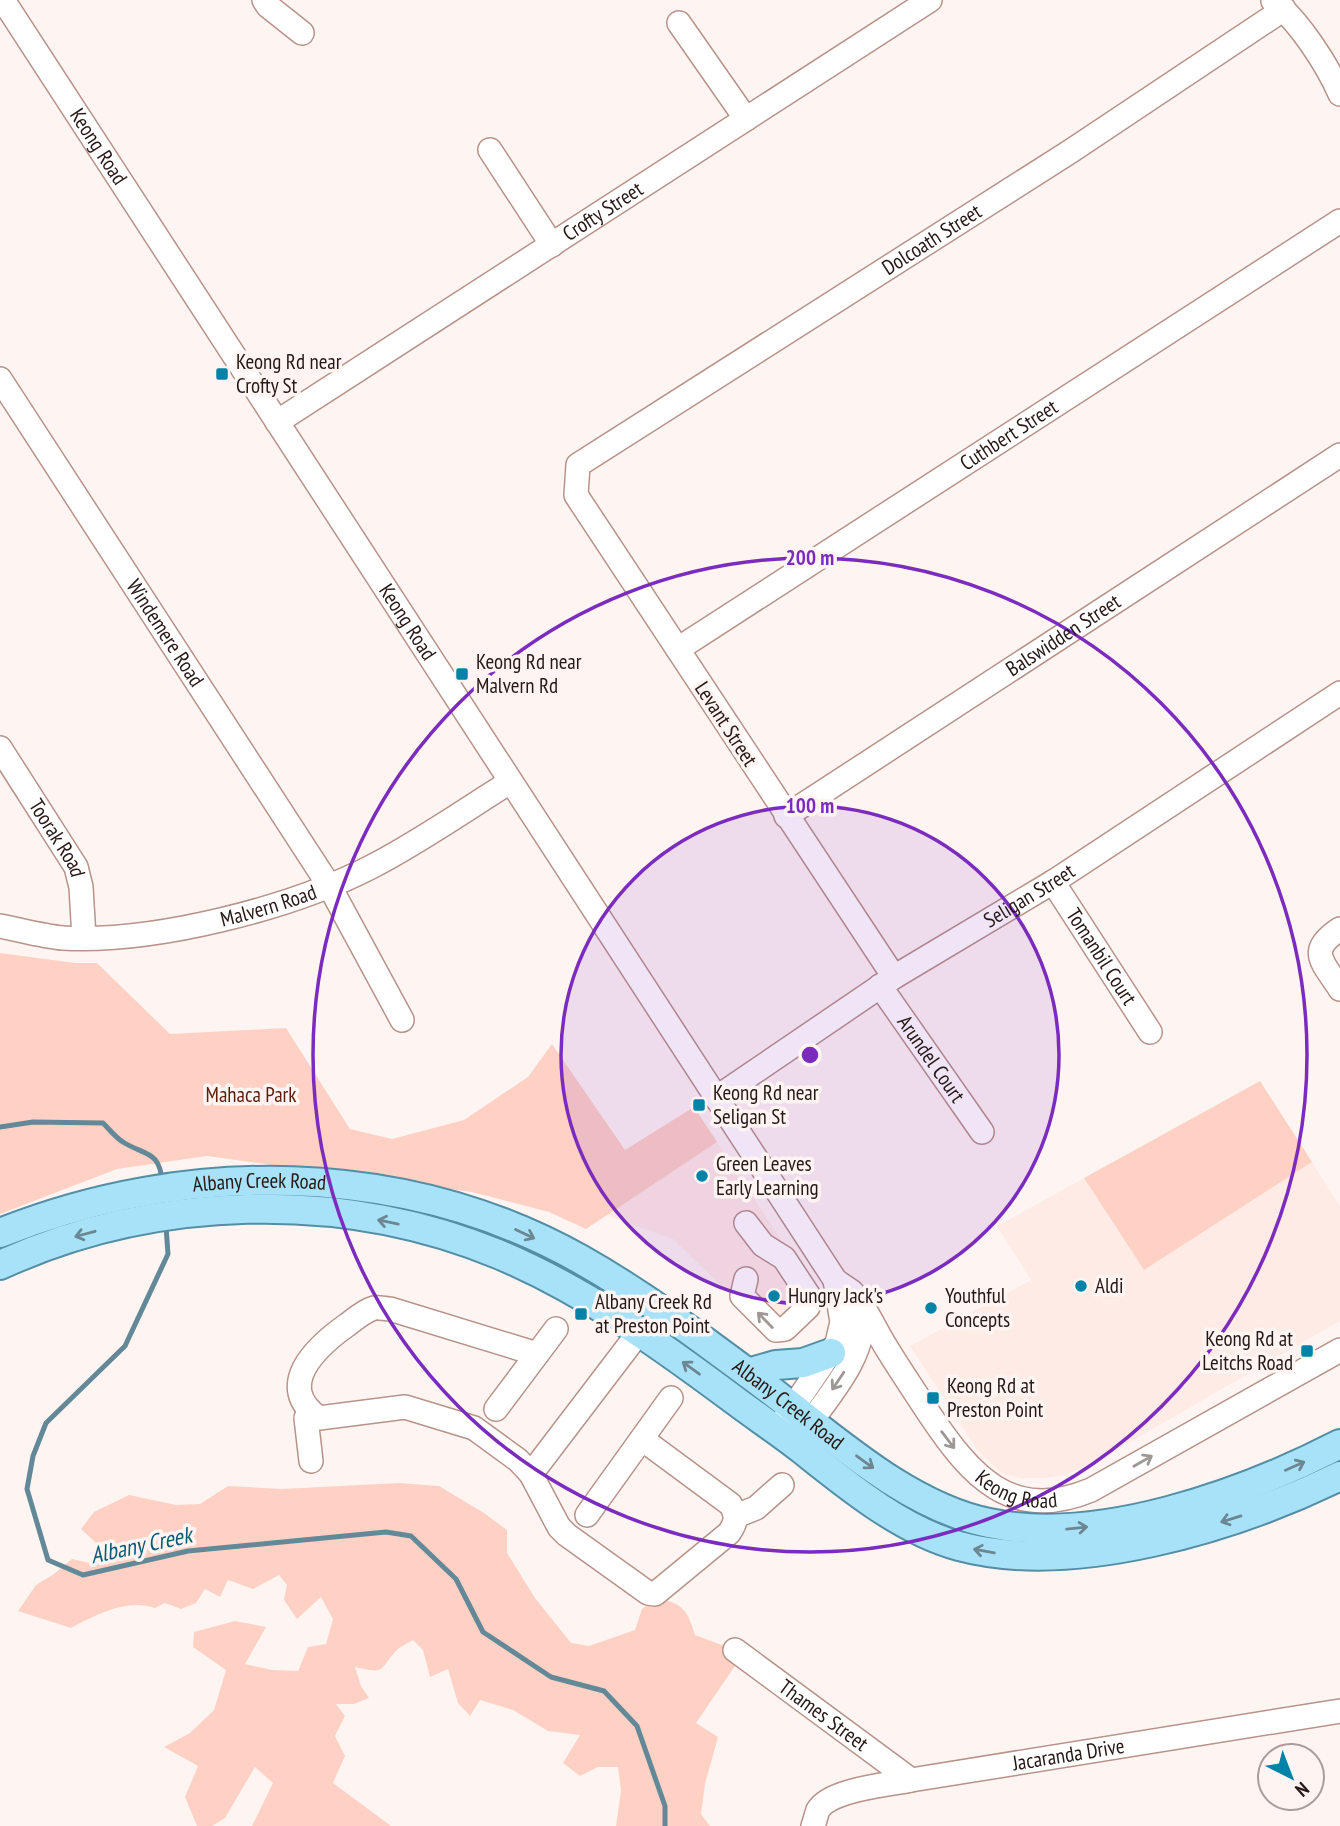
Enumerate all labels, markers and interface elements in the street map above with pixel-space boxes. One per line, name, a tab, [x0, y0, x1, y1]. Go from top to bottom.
street label: Keong Road	[64, 103, 133, 190]
street label: Crofty Street	[557, 175, 648, 247]
street label: Dolcoath Street	[877, 197, 986, 281]
place label: Keong Rd near Crofty St	[236, 348, 342, 399]
marker: Keong Rd near Crofty St	[214, 366, 230, 382]
street label: Cuthbert Street	[955, 393, 1063, 476]
text: 200 m	[786, 544, 834, 571]
street label: Windemere Road	[121, 574, 210, 692]
street label: Keong Road	[373, 579, 442, 665]
street label: Balswidden Street	[1001, 588, 1126, 682]
place label: Keong Rd near Malvern Rd	[476, 648, 582, 699]
marker: Keong Rd near Malvern Rd	[454, 666, 470, 682]
street label: Levant Street	[689, 676, 764, 771]
text: 100 m	[786, 792, 834, 819]
street label: Toorak Road	[23, 794, 92, 879]
street label: Seligan Street	[979, 857, 1080, 933]
street label: Malvern Road	[218, 878, 320, 933]
street label: Tomanbil Court	[1061, 903, 1143, 1010]
street label: Arundel Court	[892, 1010, 971, 1108]
centre of rings	[798, 1043, 822, 1067]
place label: Keong Rd near Seligan St	[713, 1079, 819, 1130]
park label: Mahaca Park	[206, 1081, 296, 1108]
marker: Keong Rd near Seligan St	[691, 1097, 707, 1113]
place label: Green Leaves Early Learning	[716, 1150, 818, 1201]
street label: Albany Creek Road	[191, 1167, 327, 1198]
marker: Green Leaves Early Learning	[694, 1168, 710, 1184]
one-way arrow	[377, 1215, 400, 1229]
one-way arrow	[74, 1228, 96, 1241]
one-way arrow	[514, 1228, 535, 1241]
place label: Aldi	[1095, 1272, 1123, 1299]
marker: Aldi	[1073, 1278, 1089, 1294]
place label: Hungry Jack's	[788, 1282, 883, 1309]
place label: Youthful Concepts	[945, 1282, 1010, 1333]
place label: Albany Creek Rd at Preston Point	[595, 1288, 712, 1339]
marker: Hungry Jack's	[766, 1288, 782, 1304]
marker: Youthful Concepts	[923, 1300, 939, 1316]
marker: Albany Creek Rd at Preston Point	[573, 1306, 589, 1322]
one-way arrow	[756, 1311, 773, 1328]
place label: Keong Rd at Leitchs Road	[1202, 1325, 1293, 1376]
marker: Keong Rd at Leitchs Road	[1299, 1343, 1315, 1359]
street label: Albany Creek Road	[727, 1353, 850, 1456]
one-way arrow	[682, 1361, 701, 1375]
one-way arrow	[831, 1371, 845, 1390]
place label: Keong Rd at Preston Point	[947, 1372, 1043, 1423]
marker: Keong Rd at Preston Point	[925, 1390, 941, 1406]
one-way arrow	[940, 1431, 955, 1449]
one-way arrow	[1133, 1454, 1153, 1468]
one-way arrow	[855, 1455, 874, 1469]
one-way arrow	[1284, 1459, 1305, 1472]
street label: Keong Road	[970, 1464, 1058, 1514]
one-way arrow	[1221, 1514, 1243, 1527]
water label: Albany Creek	[88, 1519, 197, 1569]
one-way arrow	[1065, 1521, 1087, 1534]
one-way arrow	[973, 1544, 996, 1557]
street label: Thames Street	[774, 1673, 874, 1757]
street label: Jacaranda Drive	[1010, 1732, 1126, 1777]
north arrow	[1256, 1742, 1326, 1812]
text: N	[1291, 1777, 1314, 1802]

